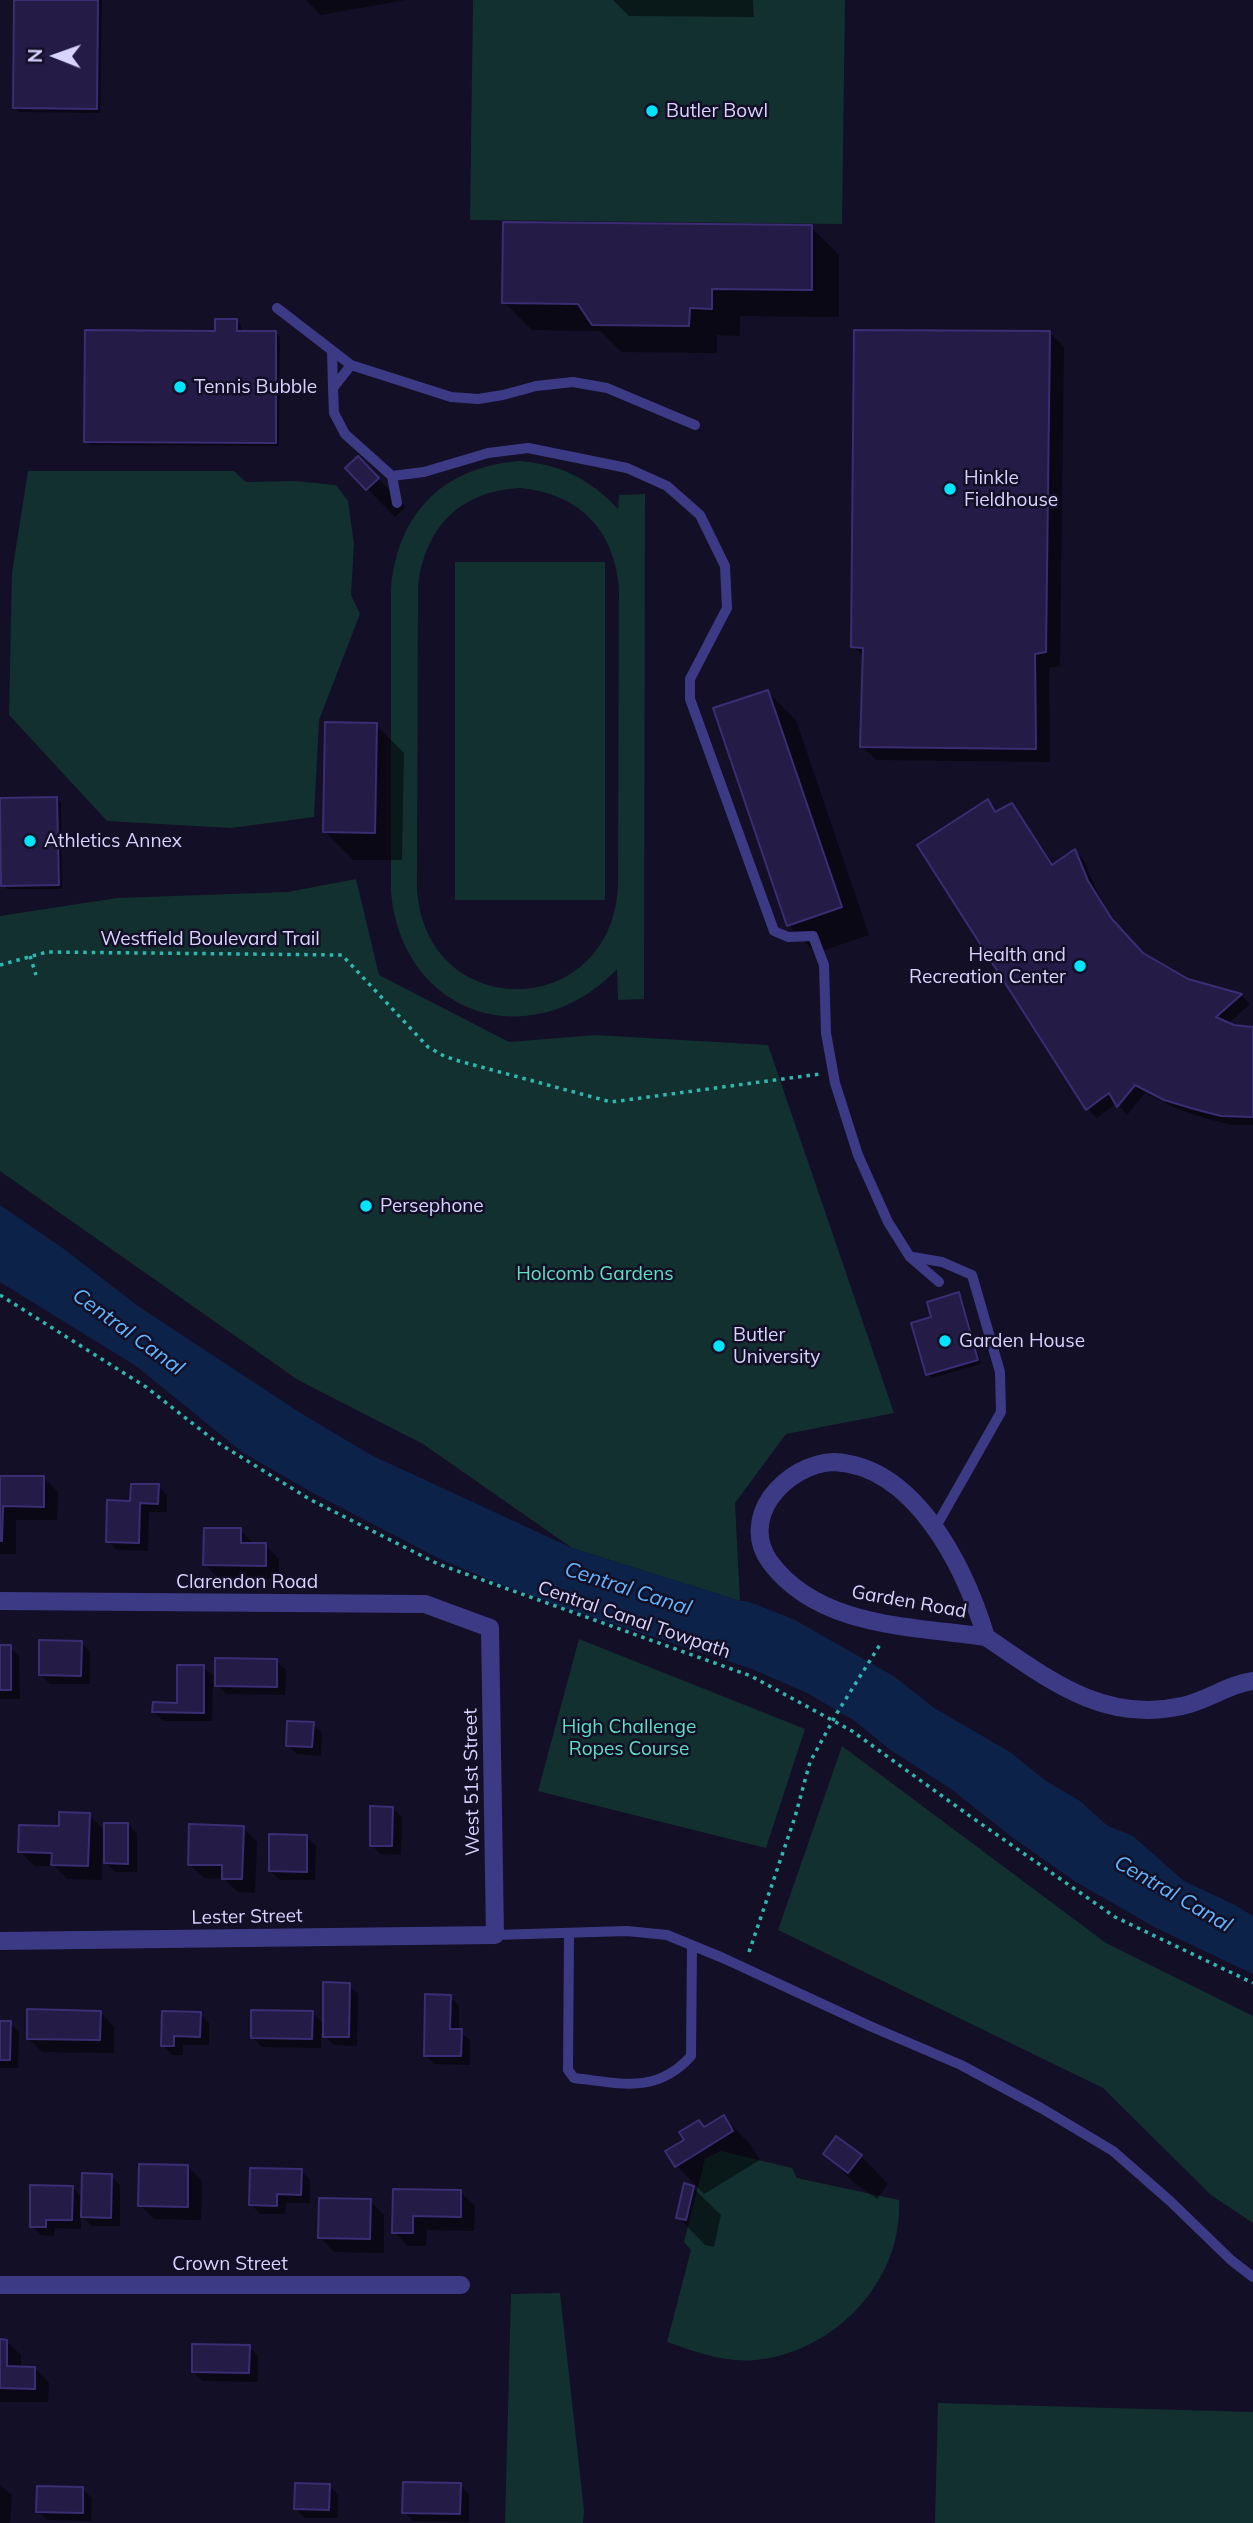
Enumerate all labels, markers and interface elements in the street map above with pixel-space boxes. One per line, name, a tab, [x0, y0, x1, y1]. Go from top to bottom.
north arrow	[21, 21, 91, 91]
text: N	[23, 48, 47, 63]
place label: Butler Bowl	[666, 100, 768, 122]
marker: Butler Bowl	[644, 103, 660, 119]
place label: Tennis Bubble	[194, 376, 317, 398]
marker: Tennis Bubble	[172, 379, 188, 395]
place label: Hinkle Fieldhouse	[964, 467, 1058, 511]
marker: Hinkle Fieldhouse	[942, 481, 958, 497]
place label: Athletics Annex	[44, 830, 182, 852]
marker: Athletics Annex	[22, 833, 38, 849]
street label: Westfield Boulevard Trail	[100, 928, 320, 950]
place label: Health and Recreation Center	[909, 944, 1066, 988]
marker: Health and Recreation Center	[1072, 958, 1088, 974]
place label: Persephone	[380, 1195, 484, 1217]
marker: Persephone	[358, 1198, 374, 1214]
park label: Holcomb Gardens	[516, 1263, 674, 1285]
water label: Central Canal	[67, 1283, 189, 1381]
place label: Butler University	[733, 1324, 820, 1368]
place label: Garden House	[959, 1330, 1085, 1352]
marker: Garden House	[937, 1333, 953, 1349]
marker: Butler University	[711, 1338, 727, 1354]
water label: Central Canal	[561, 1557, 695, 1621]
street label: Clarendon Road	[176, 1571, 318, 1593]
street label: Central Canal Towpath	[535, 1576, 733, 1664]
street label: Garden Road	[850, 1581, 968, 1623]
street label: West 51st Street	[459, 1708, 485, 1856]
park label: High Challenge Ropes Course	[562, 1716, 696, 1760]
water label: Central Canal	[1110, 1850, 1236, 1938]
street label: Lester Street	[191, 1905, 303, 1929]
street label: Crown Street	[172, 2253, 288, 2275]

